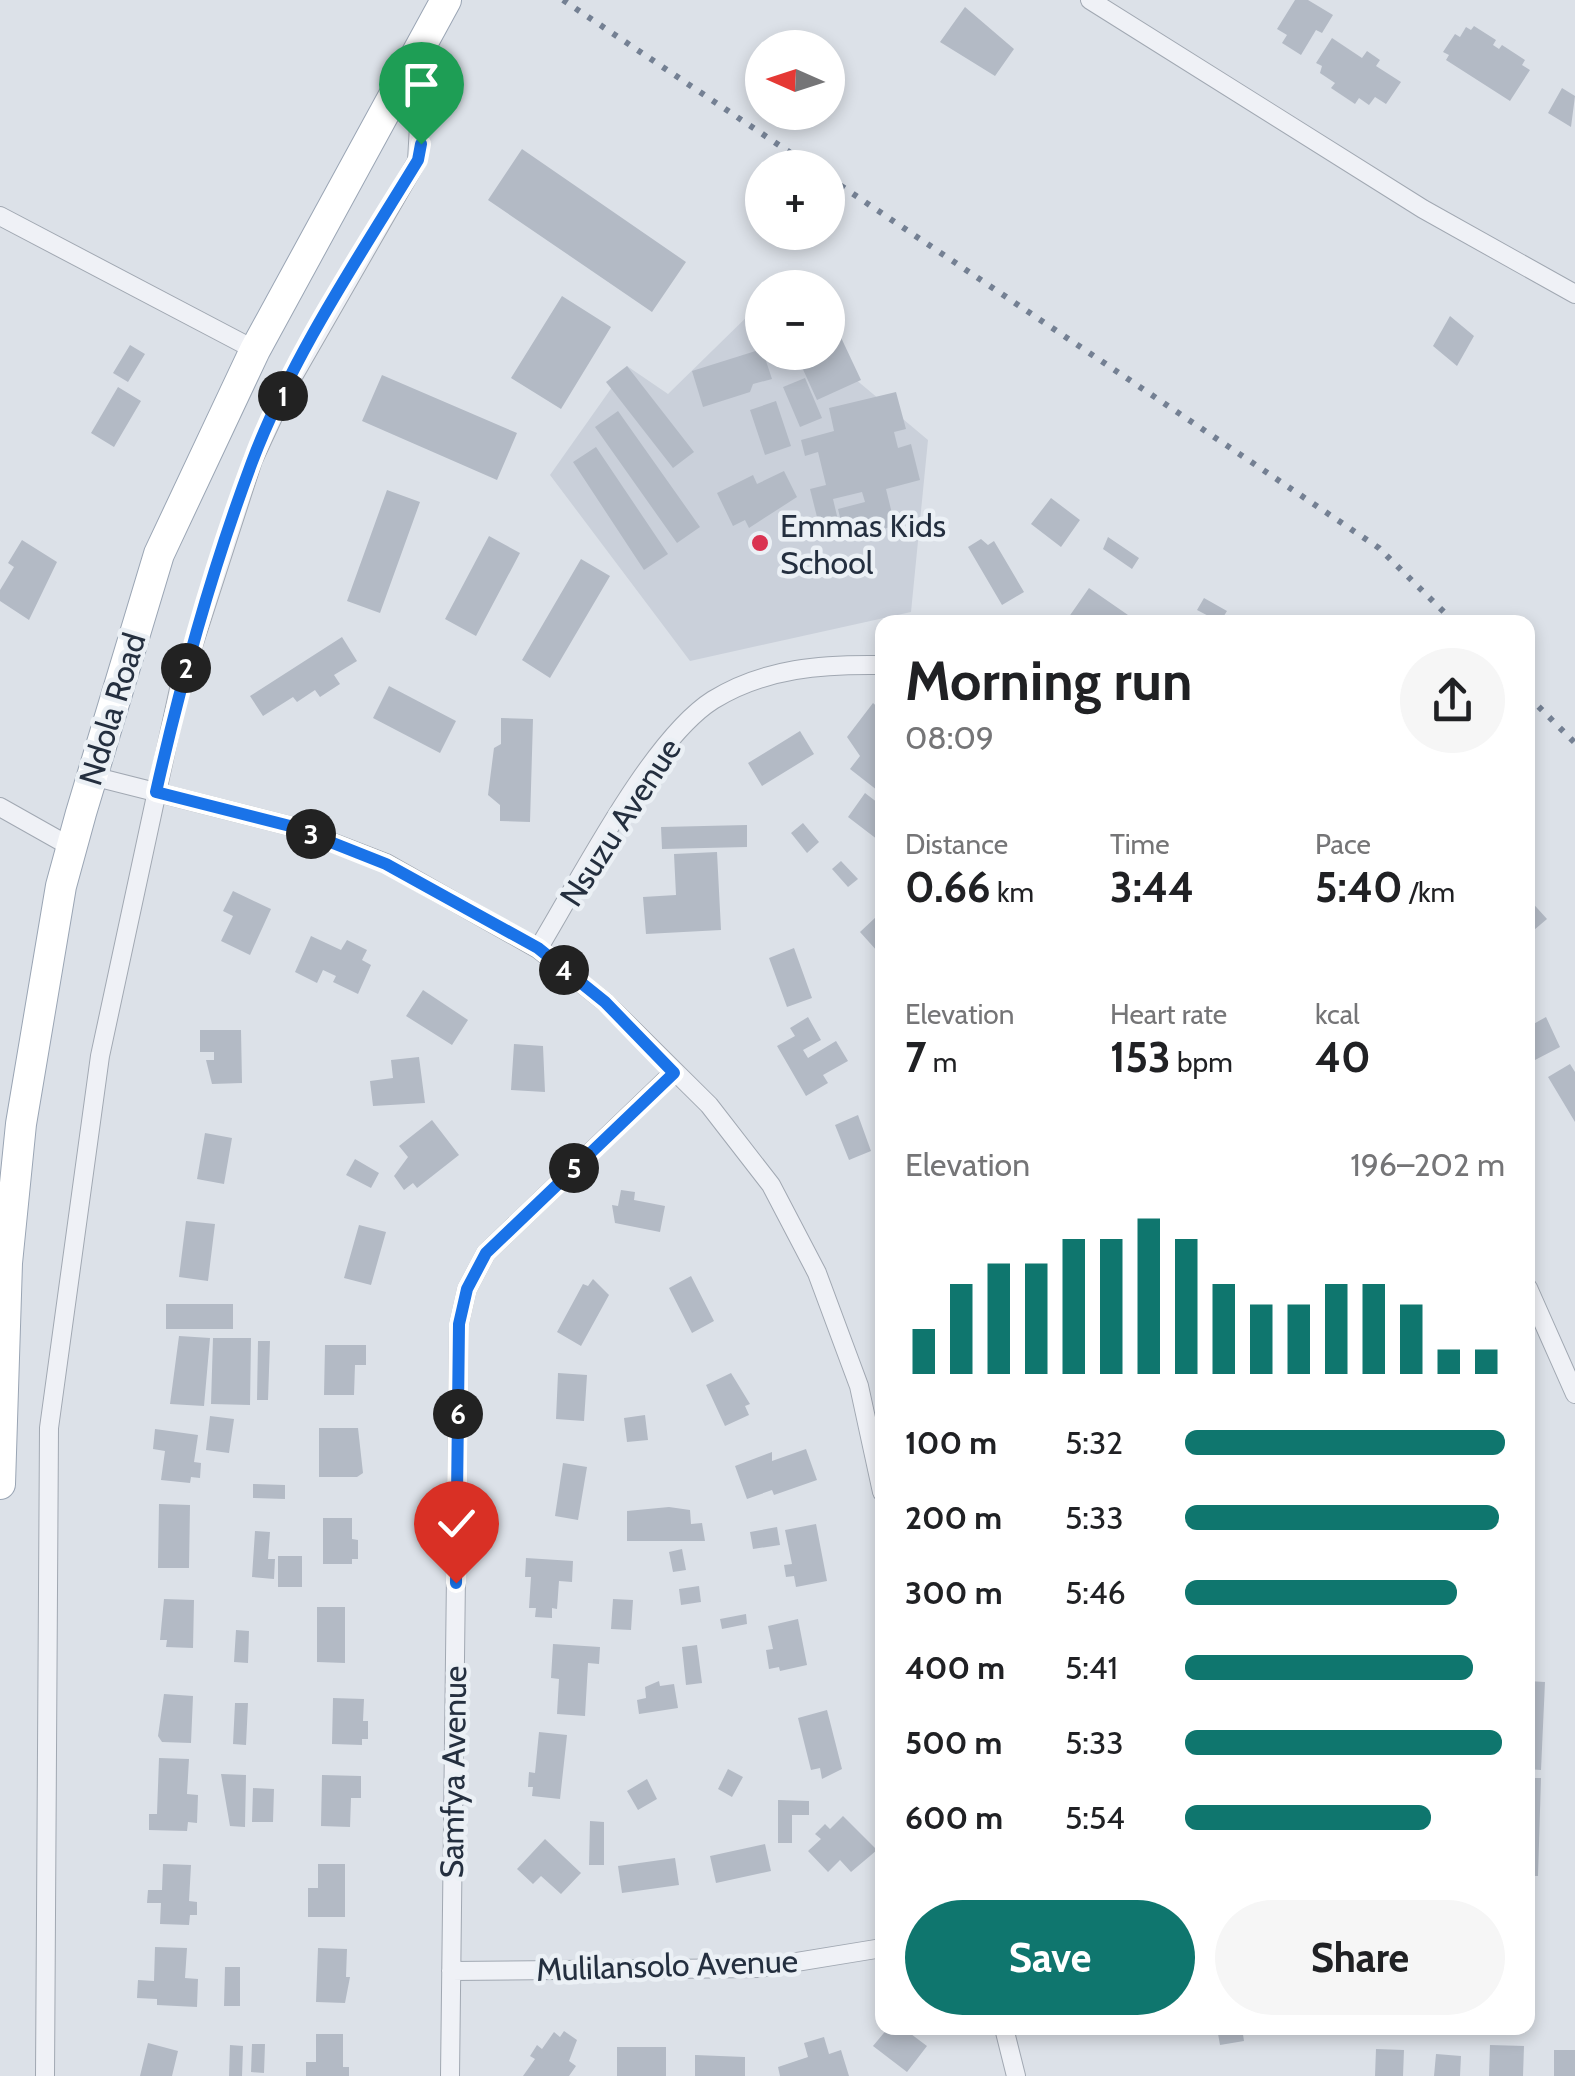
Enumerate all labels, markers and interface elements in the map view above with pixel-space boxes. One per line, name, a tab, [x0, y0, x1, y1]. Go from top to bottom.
north arrow	[745, 30, 845, 130]
map controls	[745, 30, 845, 370]
pin	[379, 42, 464, 145]
icon: arrive	[394, 57, 449, 112]
button: +	[745, 150, 845, 250]
button: −	[745, 270, 845, 370]
pin: 1	[258, 371, 308, 421]
text: 1	[278, 379, 288, 413]
place label: Emmas Kids School	[780, 506, 946, 582]
marker: Emmas Kids School	[749, 532, 771, 554]
street label: Ndola Road	[70, 628, 154, 790]
pin: 2	[161, 643, 211, 693]
text: Morning run	[905, 647, 1192, 714]
button: share	[1400, 648, 1505, 753]
text: 2	[179, 651, 193, 685]
text: 08:09	[905, 718, 994, 757]
street label: Nsuzu Avenue	[551, 731, 689, 913]
pin: 3	[286, 809, 336, 859]
text: 3	[303, 817, 319, 851]
text: Distance	[905, 827, 1008, 861]
text: Time	[1110, 827, 1170, 861]
text: Pace	[1315, 827, 1371, 861]
text: 0.66	[905, 861, 991, 913]
text: 3:44	[1110, 861, 1194, 913]
text: 5:40	[1315, 861, 1403, 913]
text: km	[991, 875, 1034, 909]
text: /km	[1403, 875, 1455, 909]
pin: 4	[539, 945, 589, 995]
text: 4	[555, 953, 573, 987]
text: Elevation	[905, 997, 1014, 1031]
text: Heart rate	[1110, 997, 1227, 1031]
text: kcal	[1315, 997, 1360, 1031]
text: 7	[905, 1031, 926, 1083]
text: 153	[1110, 1031, 1171, 1083]
text: 40	[1315, 1031, 1371, 1083]
text: m	[926, 1045, 957, 1079]
text: bpm	[1171, 1045, 1233, 1079]
pin: 5	[549, 1143, 599, 1193]
text: Elevation	[905, 1145, 1030, 1184]
text: 196–202 m	[1350, 1145, 1505, 1184]
text: 5	[566, 1151, 582, 1185]
pin: 6	[433, 1389, 483, 1439]
text: 6	[450, 1397, 466, 1431]
text: 100 m	[905, 1423, 997, 1462]
text: 5:32	[1065, 1423, 1123, 1462]
pin	[414, 1481, 499, 1584]
icon: check	[429, 1496, 484, 1551]
text: 200 m	[905, 1498, 1002, 1537]
text: 5:33	[1065, 1498, 1124, 1537]
text: 300 m	[905, 1573, 1002, 1612]
text: 5:46	[1065, 1573, 1126, 1612]
text: 400 m	[905, 1648, 1005, 1687]
text: 5:41	[1065, 1648, 1118, 1687]
street label: Samfya Avenue	[432, 1665, 474, 1879]
text: 500 m	[905, 1723, 1002, 1762]
text: 5:33	[1065, 1723, 1124, 1762]
text: 600 m	[905, 1798, 1003, 1837]
text: 5:54	[1065, 1798, 1125, 1837]
button: Save	[905, 1900, 1195, 2015]
button: Share	[1215, 1900, 1505, 2015]
street label: Mulilansolo Avenue	[535, 1941, 799, 1989]

